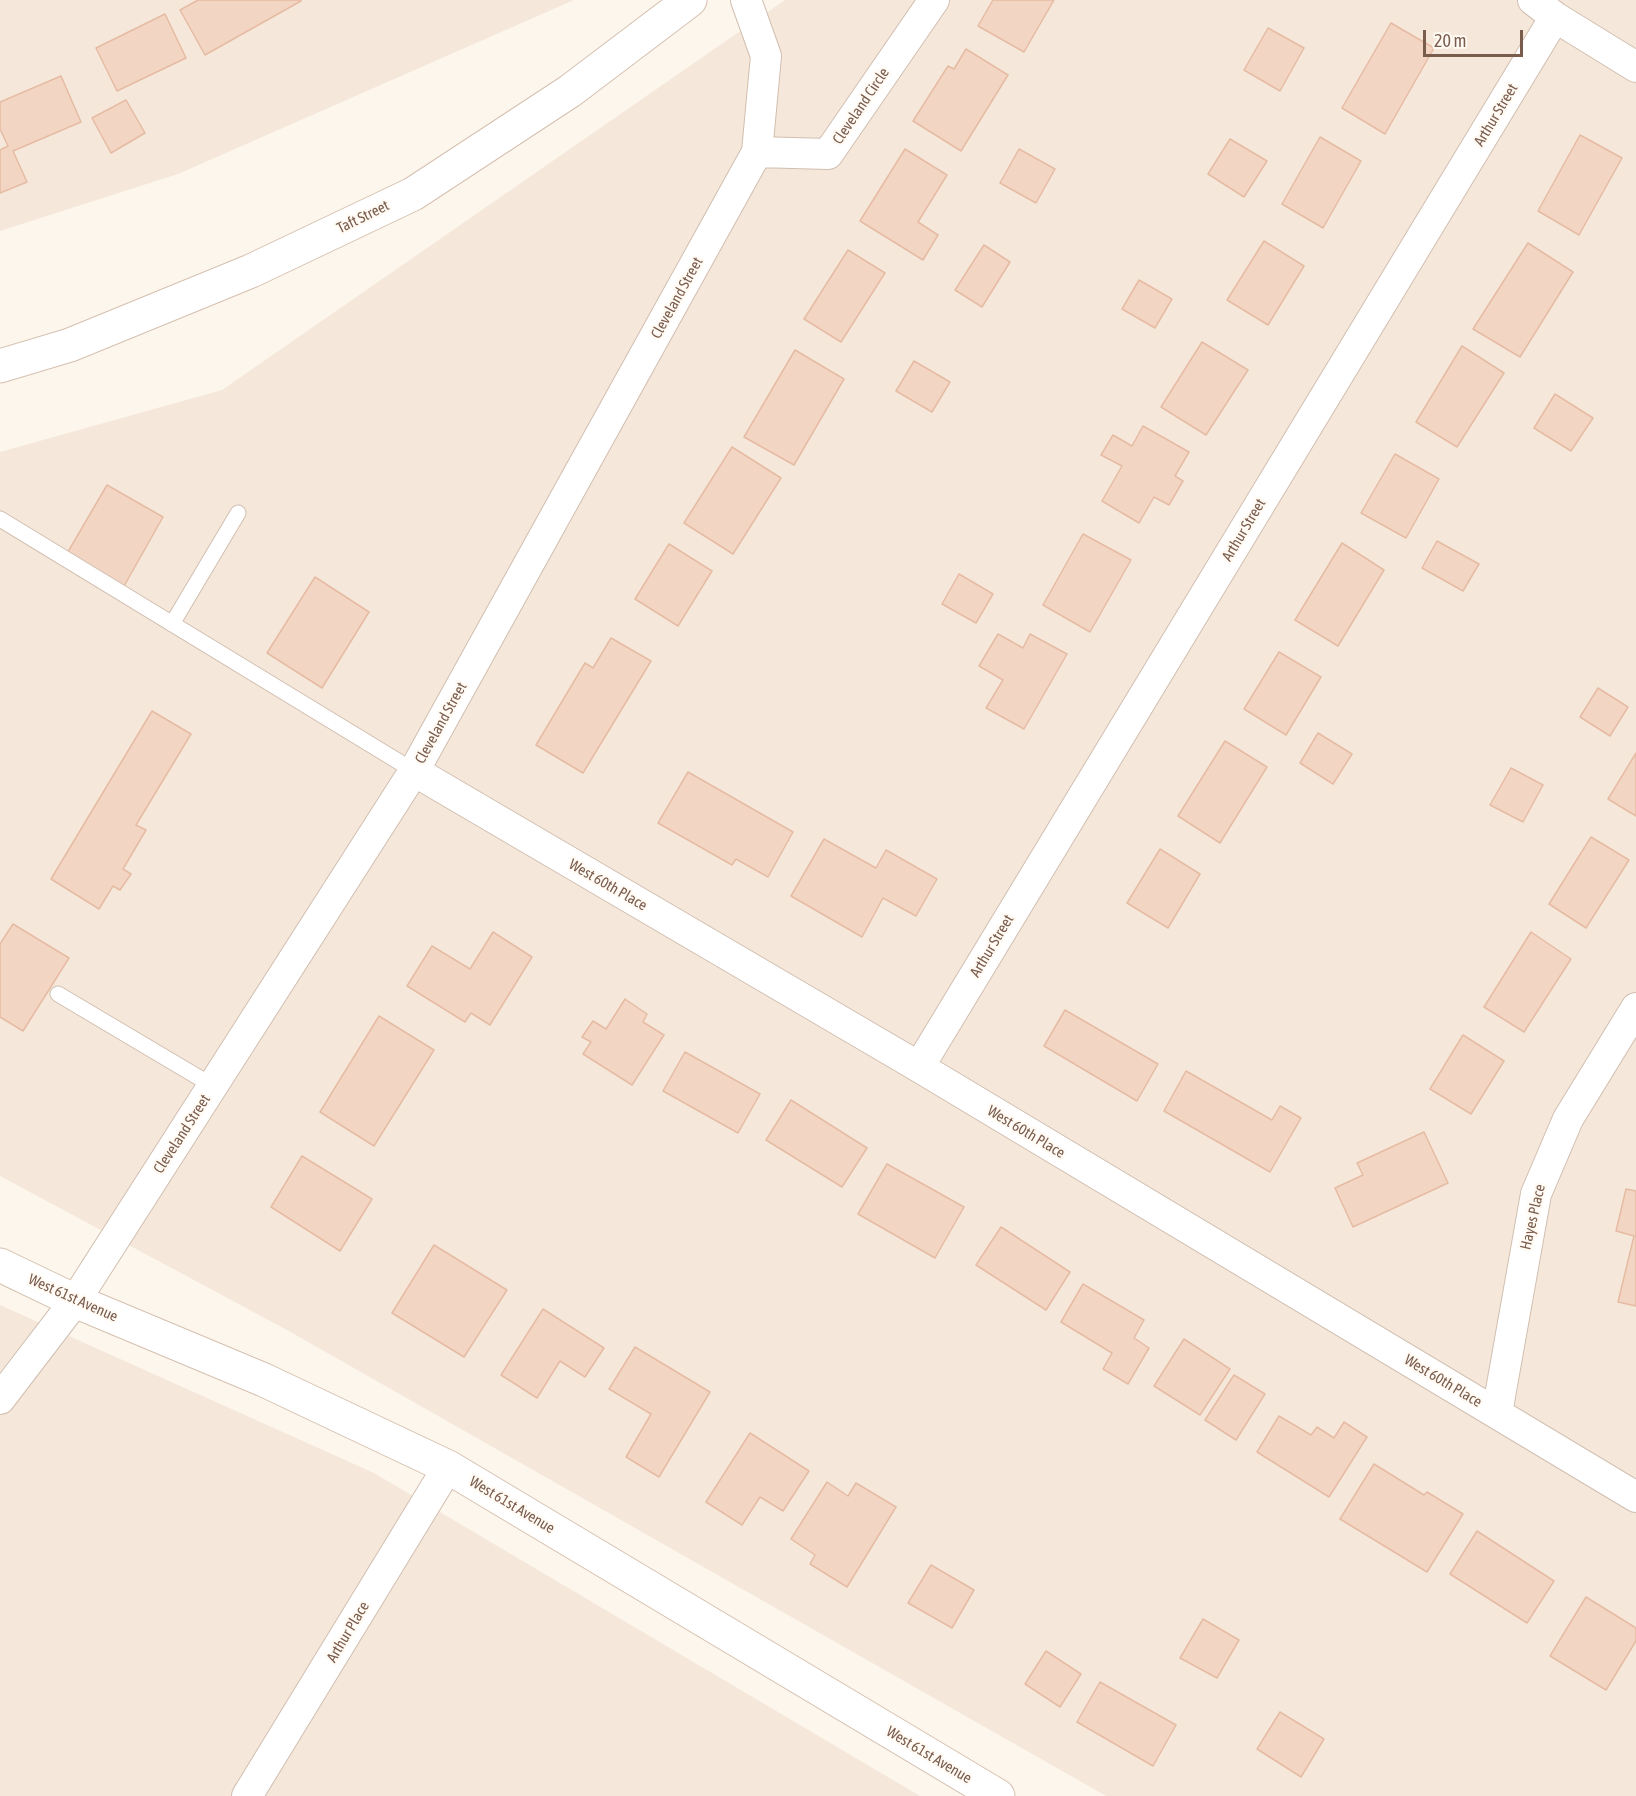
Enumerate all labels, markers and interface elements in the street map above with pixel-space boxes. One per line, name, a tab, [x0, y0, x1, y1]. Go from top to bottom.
scale bar	[1426, 18, 1526, 56]
text: 20 m	[1434, 30, 1466, 51]
street label: Cleveland Circle	[829, 64, 893, 148]
street label: Arthur Street	[1470, 80, 1522, 150]
street label: Taft Street	[334, 197, 392, 237]
street label: Cleveland Street	[647, 254, 707, 342]
street label: Arthur Street	[1218, 495, 1270, 565]
street label: Cleveland Street	[411, 679, 471, 767]
street label: West 60th Place	[566, 855, 650, 915]
street label: Arthur Street	[966, 911, 1018, 981]
street label: Cleveland Street	[150, 1091, 214, 1177]
street label: West 60th Place	[984, 1102, 1068, 1162]
street label: Hayes Place	[1517, 1183, 1549, 1251]
street label: West 61st Avenue	[25, 1270, 121, 1326]
street label: West 60th Place	[1401, 1351, 1485, 1411]
street label: West 61st Avenue	[466, 1473, 558, 1537]
street label: Arthur Place	[323, 1598, 373, 1666]
street label: West 61st Avenue	[883, 1723, 975, 1787]

